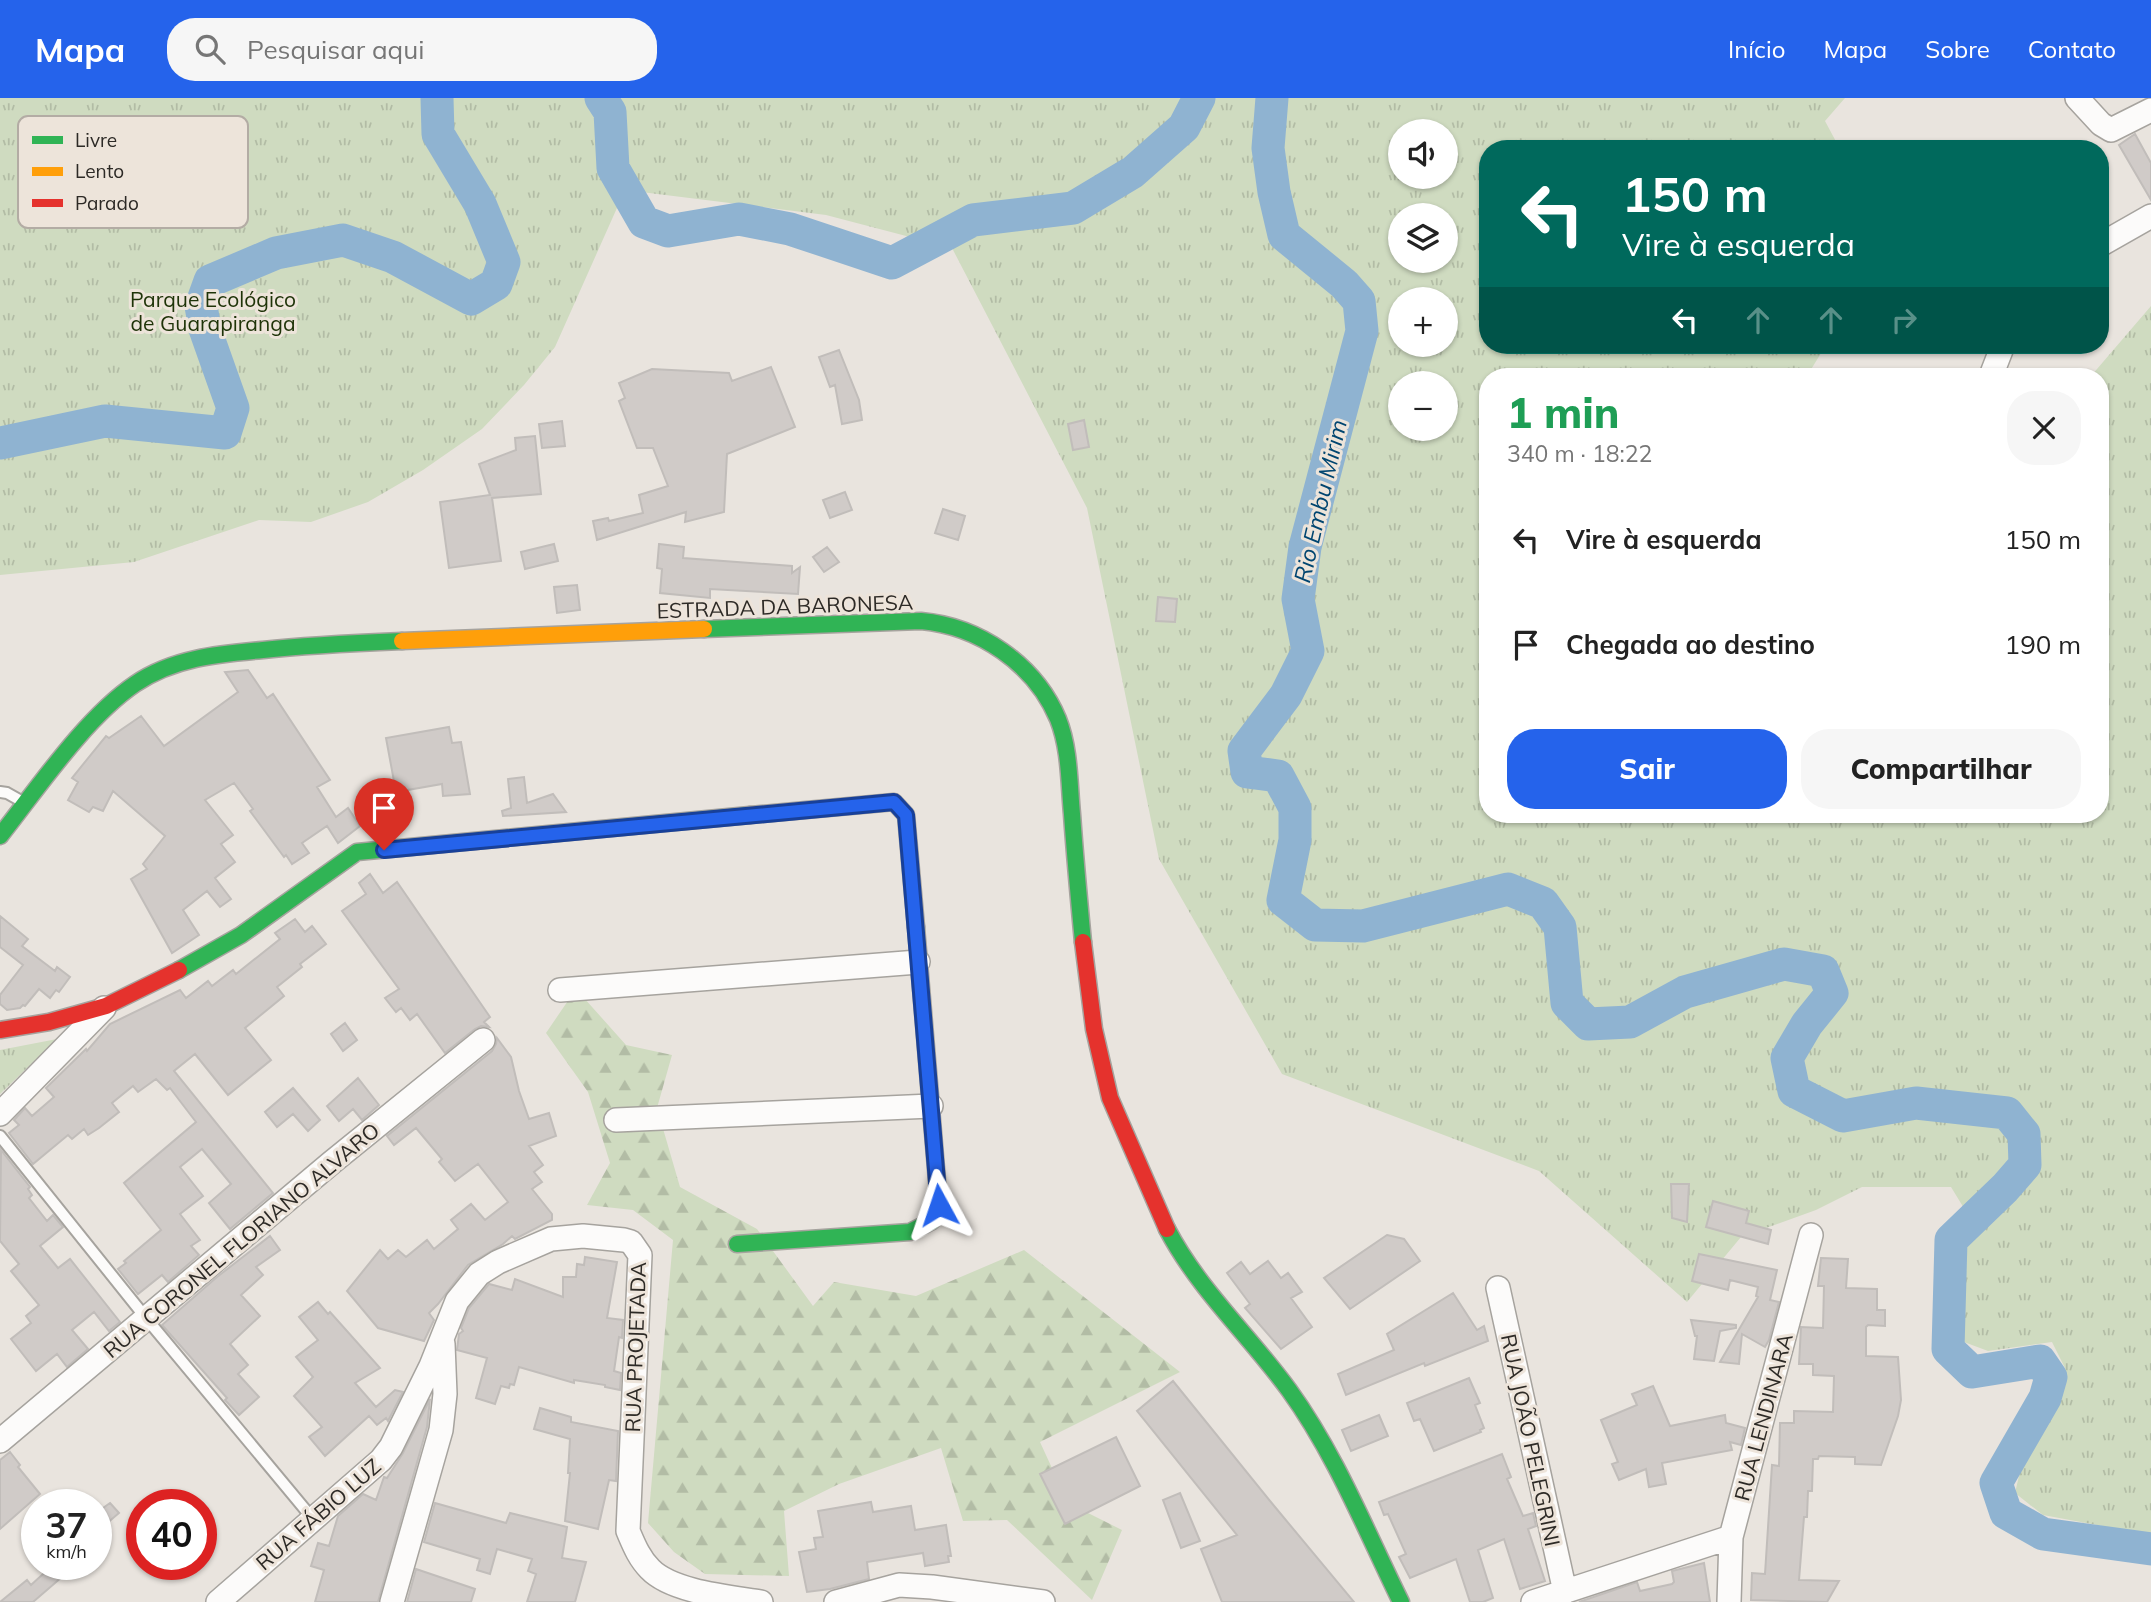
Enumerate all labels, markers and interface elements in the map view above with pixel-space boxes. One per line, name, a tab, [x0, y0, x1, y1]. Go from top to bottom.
search box	[167, 18, 657, 81]
text: Mapa	[35, 29, 125, 70]
icon: search	[191, 30, 229, 68]
text: Pesquisar aqui	[247, 33, 424, 66]
text: Início	[1728, 34, 1785, 64]
text: Mapa	[1823, 34, 1887, 64]
text: Sobre	[1925, 34, 1990, 64]
text: Contato	[2028, 34, 2116, 64]
legend	[18, 116, 248, 228]
map controls	[1388, 119, 1458, 441]
button: sound	[1388, 119, 1458, 189]
text: Livre	[75, 128, 117, 152]
text: Lento	[75, 159, 124, 183]
text: 150 m	[1622, 163, 1768, 224]
icon: left	[1507, 168, 1598, 259]
text: Parado	[75, 191, 139, 215]
button: layers	[1388, 203, 1458, 273]
text: Vire à esquerda	[1622, 224, 1855, 264]
park label: Parque Ecológico de Guarapiranga	[130, 286, 296, 336]
button: +	[1388, 287, 1458, 357]
icon: left	[1666, 301, 1704, 339]
icon: ahead	[1739, 301, 1777, 339]
icon: ahead	[1812, 301, 1850, 339]
icon: right	[1885, 301, 1923, 339]
button: −	[1388, 371, 1458, 441]
text: 1 min	[1507, 386, 1620, 439]
button: close	[2007, 391, 2081, 465]
water label: Rio Embu Mirim	[1287, 417, 1353, 585]
text: 340 m · 18:22	[1507, 439, 1652, 468]
icon: left	[1507, 521, 1545, 559]
text: Vire à esquerda	[1566, 523, 1762, 556]
text: 150 m	[2005, 523, 2081, 556]
street label: ESTRADA DA BARONESA	[656, 589, 914, 623]
icon: arrive	[1507, 626, 1545, 664]
text: Chegada ao destino	[1566, 628, 1815, 661]
text: 190 m	[2005, 628, 2081, 661]
button: Sair	[1507, 729, 1787, 809]
button: Compartilhar	[1801, 729, 2081, 809]
pin	[354, 778, 414, 850]
icon: arrive	[365, 789, 403, 827]
street label: RUA CORONEL FLORIANO ALVARO	[98, 1117, 384, 1363]
position arrow	[902, 1168, 976, 1242]
street label: RUA PROJETADA	[619, 1261, 651, 1433]
street label: RUA LENDINARA	[1728, 1330, 1798, 1504]
street label: RUA JOÃO PELEGRINI	[1496, 1331, 1566, 1549]
street label: RUA FÁBIO LUZ	[250, 1453, 386, 1575]
speed limit sign: 40	[126, 1489, 217, 1580]
text: 37	[45, 1503, 88, 1547]
text: km/h	[46, 1540, 87, 1563]

